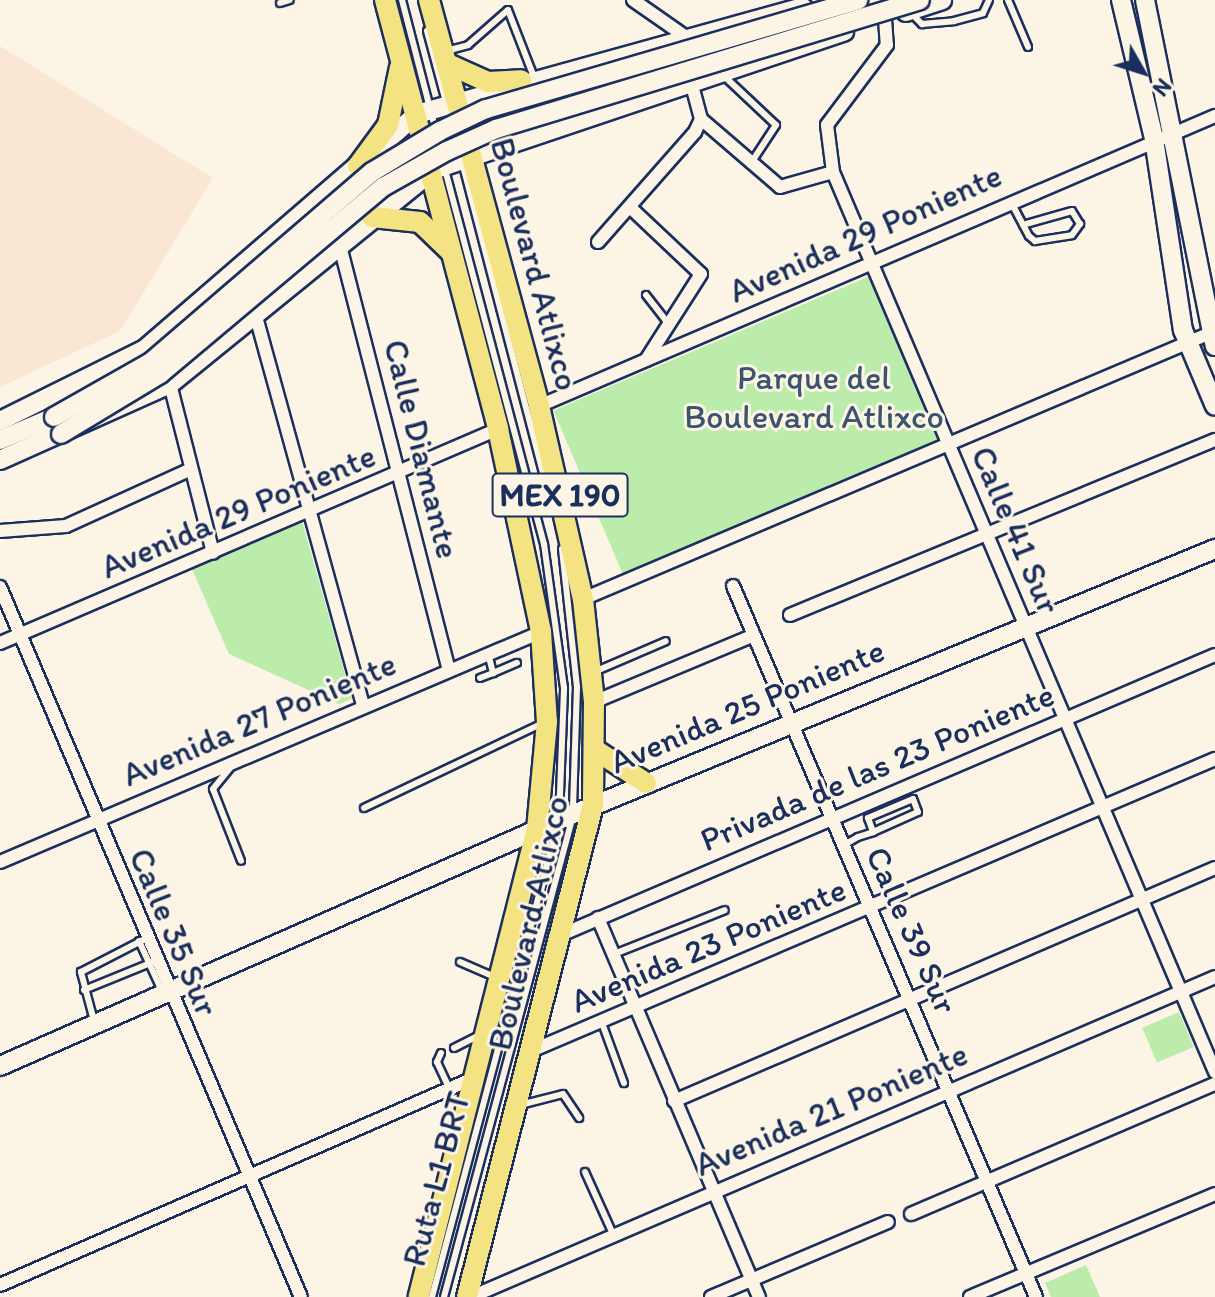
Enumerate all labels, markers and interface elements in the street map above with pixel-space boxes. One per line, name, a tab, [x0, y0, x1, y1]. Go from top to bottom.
north arrow	[1103, 32, 1183, 112]
text: N	[1147, 73, 1177, 102]
street label: Boulevard Atlixco	[482, 133, 588, 395]
street label: Avenida 29 Poniente	[722, 154, 1008, 312]
street label: Calle Diamante	[375, 335, 469, 563]
park label: Parque del Boulevard Atlixco	[684, 357, 944, 436]
street label: Avenida 29 Poniente	[95, 435, 381, 587]
street label: Calle 41 Sur	[962, 440, 1070, 620]
road number: MEX 190	[490, 467, 630, 523]
street label: Avenida 25 Poniente	[603, 630, 891, 782]
street label: Avenida 27 Poniente	[116, 643, 402, 795]
street label: Privada de las 23 Poniente	[693, 674, 1061, 860]
street label: Boulevard Atlixco	[479, 792, 577, 1054]
street label: Calle 39 Sur	[857, 840, 967, 1020]
street label: Calle 35 Sur	[120, 842, 228, 1022]
street label: Avenida 23 Poniente	[564, 869, 852, 1021]
street label: Avenida 21 Poniente	[688, 1033, 974, 1185]
street label: Ruta L1 BRT	[393, 1087, 479, 1271]

